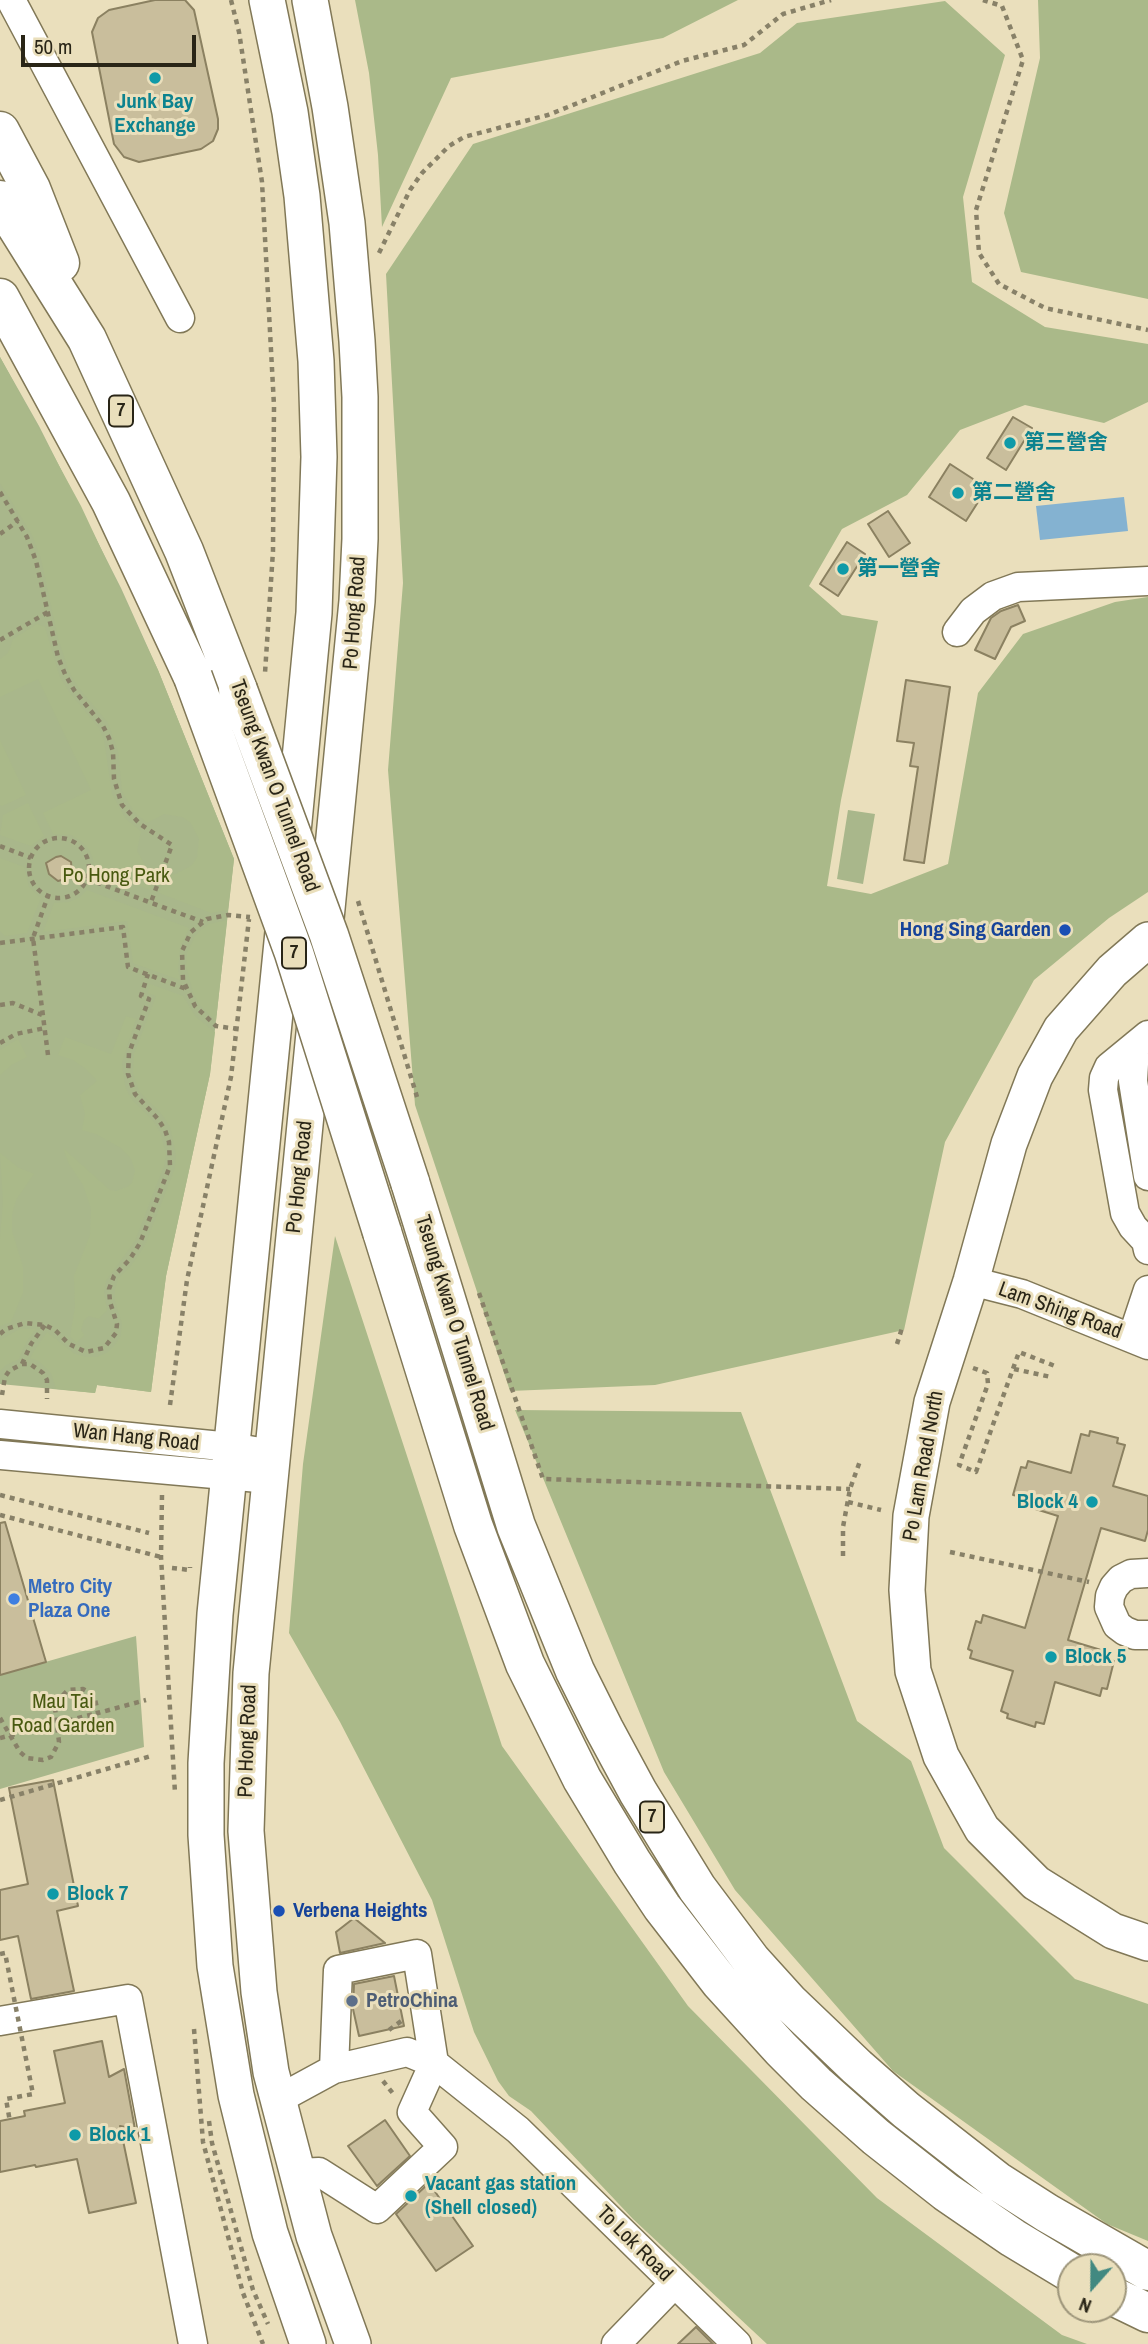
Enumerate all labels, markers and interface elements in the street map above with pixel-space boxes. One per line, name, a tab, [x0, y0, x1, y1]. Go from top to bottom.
scale bar	[24, 21, 200, 65]
text: 50 m	[34, 32, 72, 61]
marker: Junk Bay Exchange	[147, 70, 163, 86]
place label: Junk Bay Exchange	[114, 89, 196, 139]
road number: 7	[109, 396, 133, 426]
place label: 第三營舍	[1024, 430, 1108, 456]
marker: 第三營舍	[1002, 435, 1018, 451]
place label: 第二營舍	[972, 480, 1056, 506]
marker: 第二營舍	[950, 485, 966, 501]
street label: Po Hong Road	[338, 556, 372, 670]
place label: 第一營舍	[857, 556, 941, 582]
marker: 第一營舍	[835, 561, 851, 577]
street label: Tseung Kwan O Tunnel Road	[224, 676, 324, 896]
park label: Po Hong Park	[62, 863, 170, 889]
place label: Hong Sing Garden	[900, 917, 1051, 943]
marker: Hong Sing Garden	[1057, 922, 1073, 938]
road number: 7	[282, 937, 306, 968]
street label: Po Hong Road	[282, 1120, 318, 1234]
street label: Tseung Kwan O Tunnel Road	[409, 1212, 499, 1434]
street label: Lam Shing Road	[995, 1277, 1125, 1345]
street label: Po Lam Road North	[898, 1389, 950, 1543]
street label: Wan Hang Road	[72, 1419, 200, 1457]
place label: Block 4	[1017, 1489, 1078, 1515]
marker: Block 4	[1084, 1494, 1100, 1510]
place label: Metro City Plaza One	[28, 1574, 112, 1624]
marker: Metro City Plaza One	[6, 1591, 22, 1607]
place label: Block 5	[1065, 1644, 1126, 1670]
marker: Block 5	[1043, 1649, 1059, 1665]
street label: Po Hong Road	[233, 1684, 263, 1798]
park label: Mau Tai Road Garden	[11, 1689, 115, 1739]
road number: 7	[640, 1801, 664, 1832]
place label: Block 7	[67, 1881, 128, 1907]
marker: Block 7	[45, 1886, 61, 1902]
place label: Verbena Heights	[293, 1898, 428, 1924]
marker: Verbena Heights	[271, 1903, 287, 1919]
place label: PetroChina	[366, 1988, 458, 2014]
marker: PetroChina	[344, 1993, 360, 2009]
place label: Block 1	[89, 2122, 150, 2148]
marker: Block 1	[67, 2127, 83, 2143]
place label: Vacant gas station (Shell closed)	[425, 2171, 576, 2221]
marker: Vacant gas station (Shell closed)	[403, 2188, 419, 2204]
street label: To Lok Road	[591, 2201, 677, 2287]
north arrow	[1057, 2253, 1127, 2323]
text: N	[1075, 2292, 1095, 2320]

